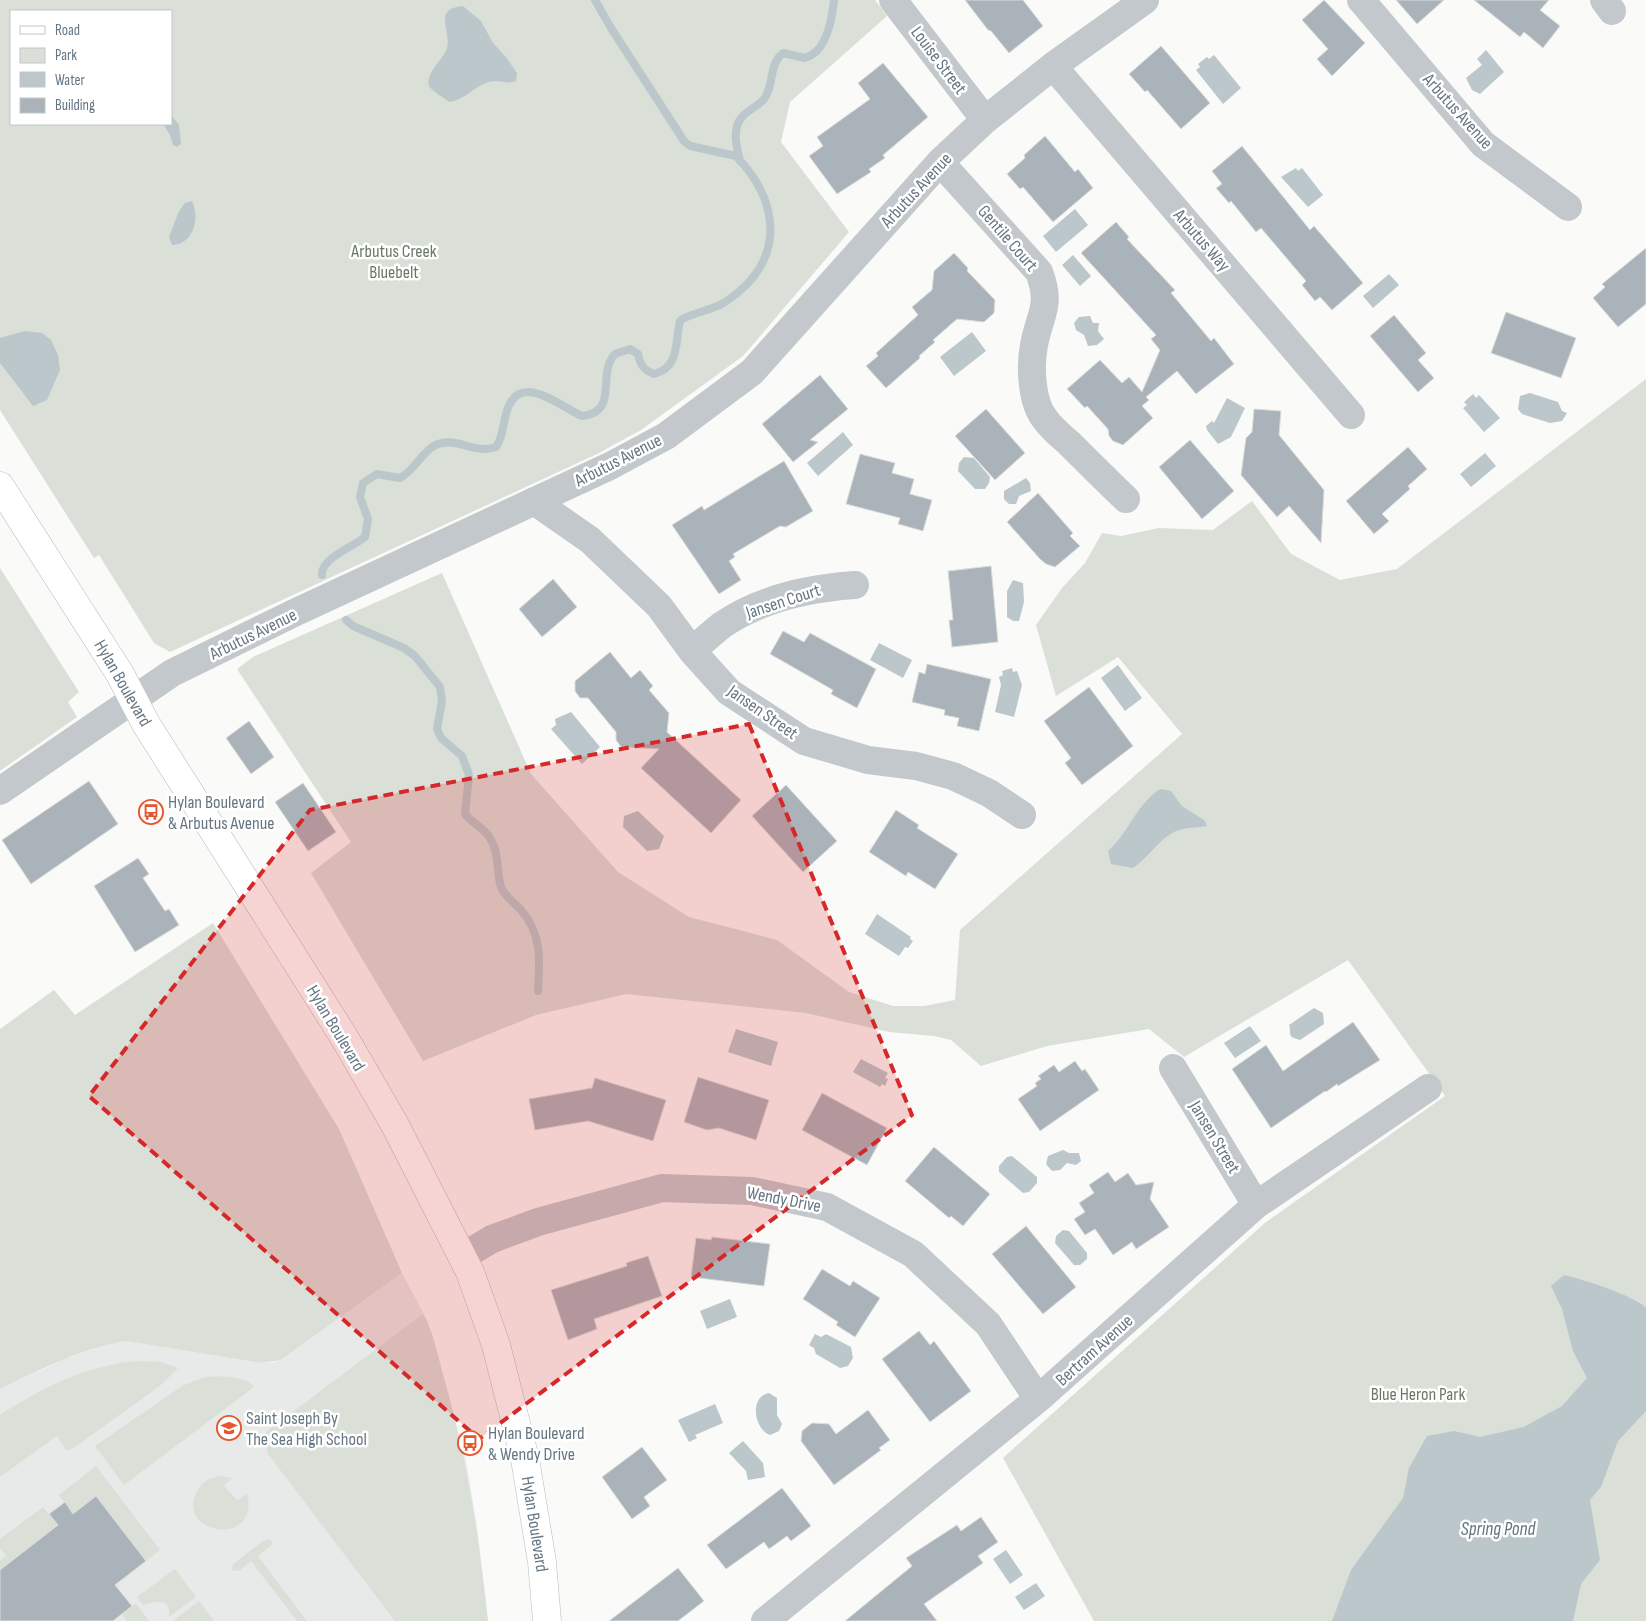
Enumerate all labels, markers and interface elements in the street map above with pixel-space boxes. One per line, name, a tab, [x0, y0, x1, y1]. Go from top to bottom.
legend	[10, 10, 172, 125]
text: Road	[55, 21, 80, 40]
street label: Louise Street	[906, 22, 971, 99]
text: Park	[55, 46, 77, 65]
street label: Arbutus Avenue	[1418, 68, 1497, 153]
text: Water	[55, 71, 86, 90]
text: Building	[55, 96, 95, 115]
street label: Arbutus Avenue	[876, 149, 956, 233]
street label: Gentile Court	[973, 201, 1042, 276]
street label: Arbutus Way	[1168, 204, 1234, 276]
park label: Arbutus Creek Bluebelt	[350, 241, 437, 283]
street label: Arbutus Avenue	[570, 430, 665, 492]
street label: Jansen Court	[742, 579, 824, 624]
street label: Arbutus Avenue	[205, 604, 300, 665]
street label: Hylan Boulevard	[89, 636, 156, 730]
street label: Jansen Street	[723, 680, 802, 744]
place label: Hylan Boulevard & Arbutus Avenue	[168, 792, 275, 834]
bus stop icon: Hylan Boulevard & Arbutus Avenue	[138, 799, 164, 825]
street label: Hylan Boulevard	[302, 982, 369, 1075]
street label: Jansen Street	[1184, 1096, 1245, 1178]
street label: Wendy Drive	[745, 1182, 823, 1217]
street label: Bertram Avenue	[1052, 1310, 1137, 1390]
park label: Blue Heron Park	[1371, 1384, 1465, 1405]
place label: Saint Joseph By The Sea High School	[246, 1408, 367, 1450]
school or university icon: Saint Joseph By The Sea High School	[216, 1415, 242, 1441]
place label: Hylan Boulevard & Wendy Drive	[488, 1423, 584, 1465]
bus stop icon: Hylan Boulevard & Wendy Drive	[457, 1430, 483, 1456]
street label: Hylan Boulevard	[517, 1475, 552, 1573]
water label: Spring Pond	[1461, 1518, 1536, 1541]

